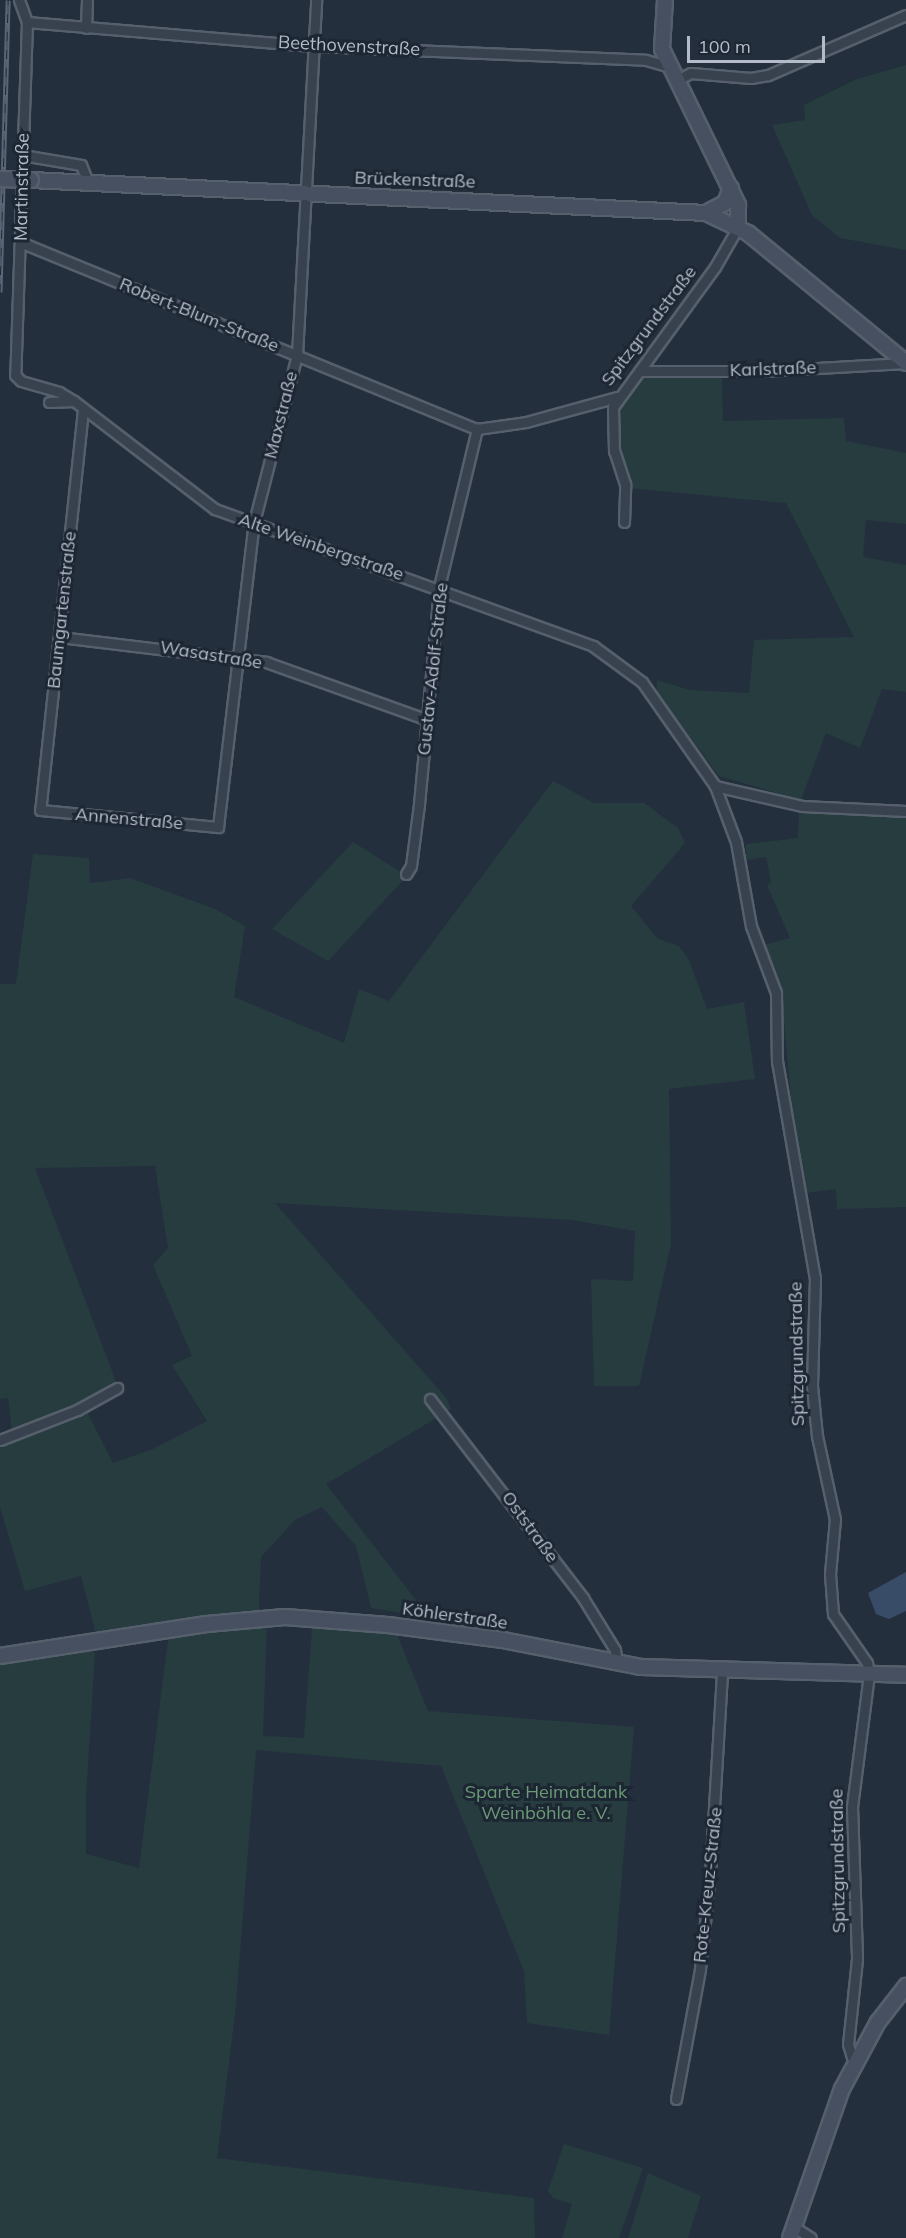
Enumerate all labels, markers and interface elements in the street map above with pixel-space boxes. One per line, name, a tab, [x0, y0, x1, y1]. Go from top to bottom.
scale bar	[690, 24, 828, 62]
street label: Beethovenstraße	[277, 31, 421, 61]
text: 100 m	[698, 35, 751, 58]
street label: Martinstraße	[10, 133, 34, 241]
street label: Brückenstraße	[354, 167, 476, 193]
street label: Spitzgrundstraße	[597, 262, 701, 390]
street label: Robert-Blum-Straße	[116, 273, 282, 357]
street label: Karlstraße	[729, 357, 817, 381]
street label: Maxstraße	[260, 369, 302, 461]
street label: Alte Weinbergstraße	[236, 509, 406, 585]
street label: Baumgartenstraße	[43, 530, 81, 690]
street label: Gustav-Adolf-Straße	[413, 582, 453, 756]
street label: Wasastraße	[158, 636, 264, 674]
street label: Annenstraße	[74, 804, 184, 834]
street label: Spitzgrundstraße	[785, 1282, 809, 1426]
street label: Oststraße	[497, 1487, 563, 1567]
street label: Köhlerstraße	[401, 1598, 509, 1634]
park label: Sparte Heimatdank Weinböhla e. V.	[465, 1782, 627, 1824]
street label: Spitzgrundstraße	[826, 1789, 850, 1933]
street label: Rote-Kreuz-Straße	[689, 1806, 727, 1964]

